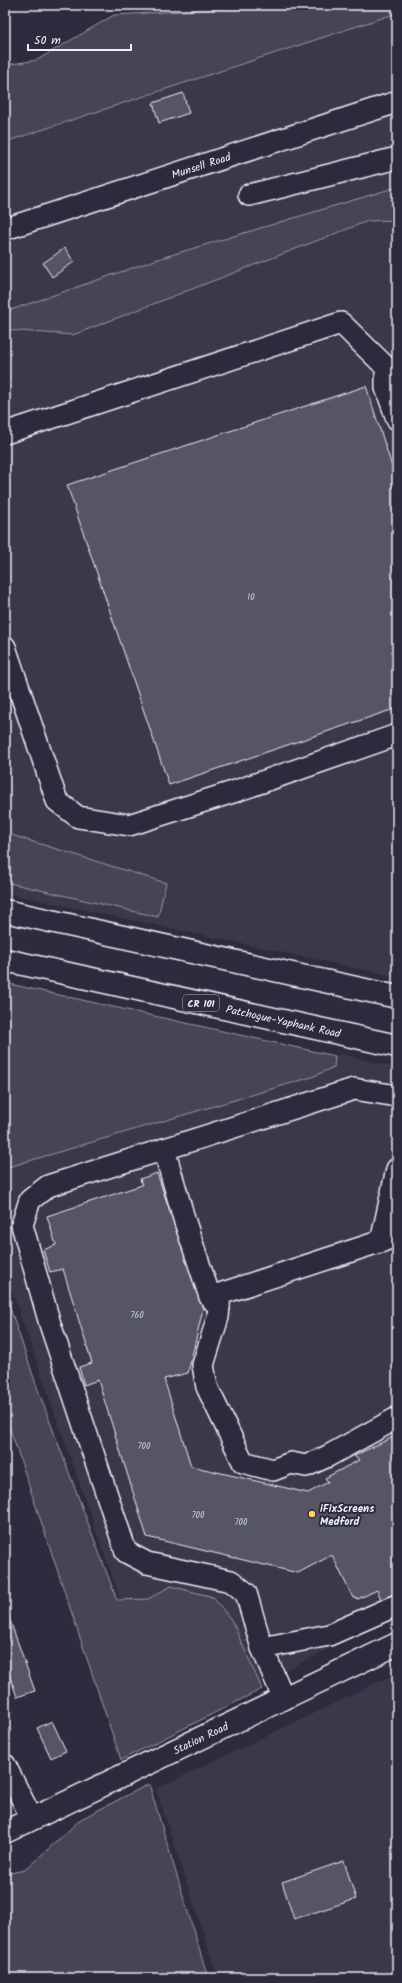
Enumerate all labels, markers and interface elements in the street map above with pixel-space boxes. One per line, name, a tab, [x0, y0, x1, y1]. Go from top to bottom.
scale bar	[28, 26, 131, 52]
text: 50 m	[34, 31, 61, 50]
street label: Munsell Road	[169, 148, 234, 184]
house number: 10	[247, 590, 255, 605]
road number: CR 101	[183, 995, 219, 1011]
street label: Patchogue-Yaphank Road	[224, 1001, 343, 1044]
house number: 760	[130, 1308, 144, 1323]
house number: 700	[137, 1439, 151, 1454]
place label: iFixScreens Medford	[320, 1500, 375, 1531]
house number: 700	[191, 1508, 205, 1523]
marker: iFixScreens Medford	[307, 1509, 317, 1519]
house number: 700	[234, 1515, 248, 1530]
street label: Station Road	[170, 1718, 232, 1760]

